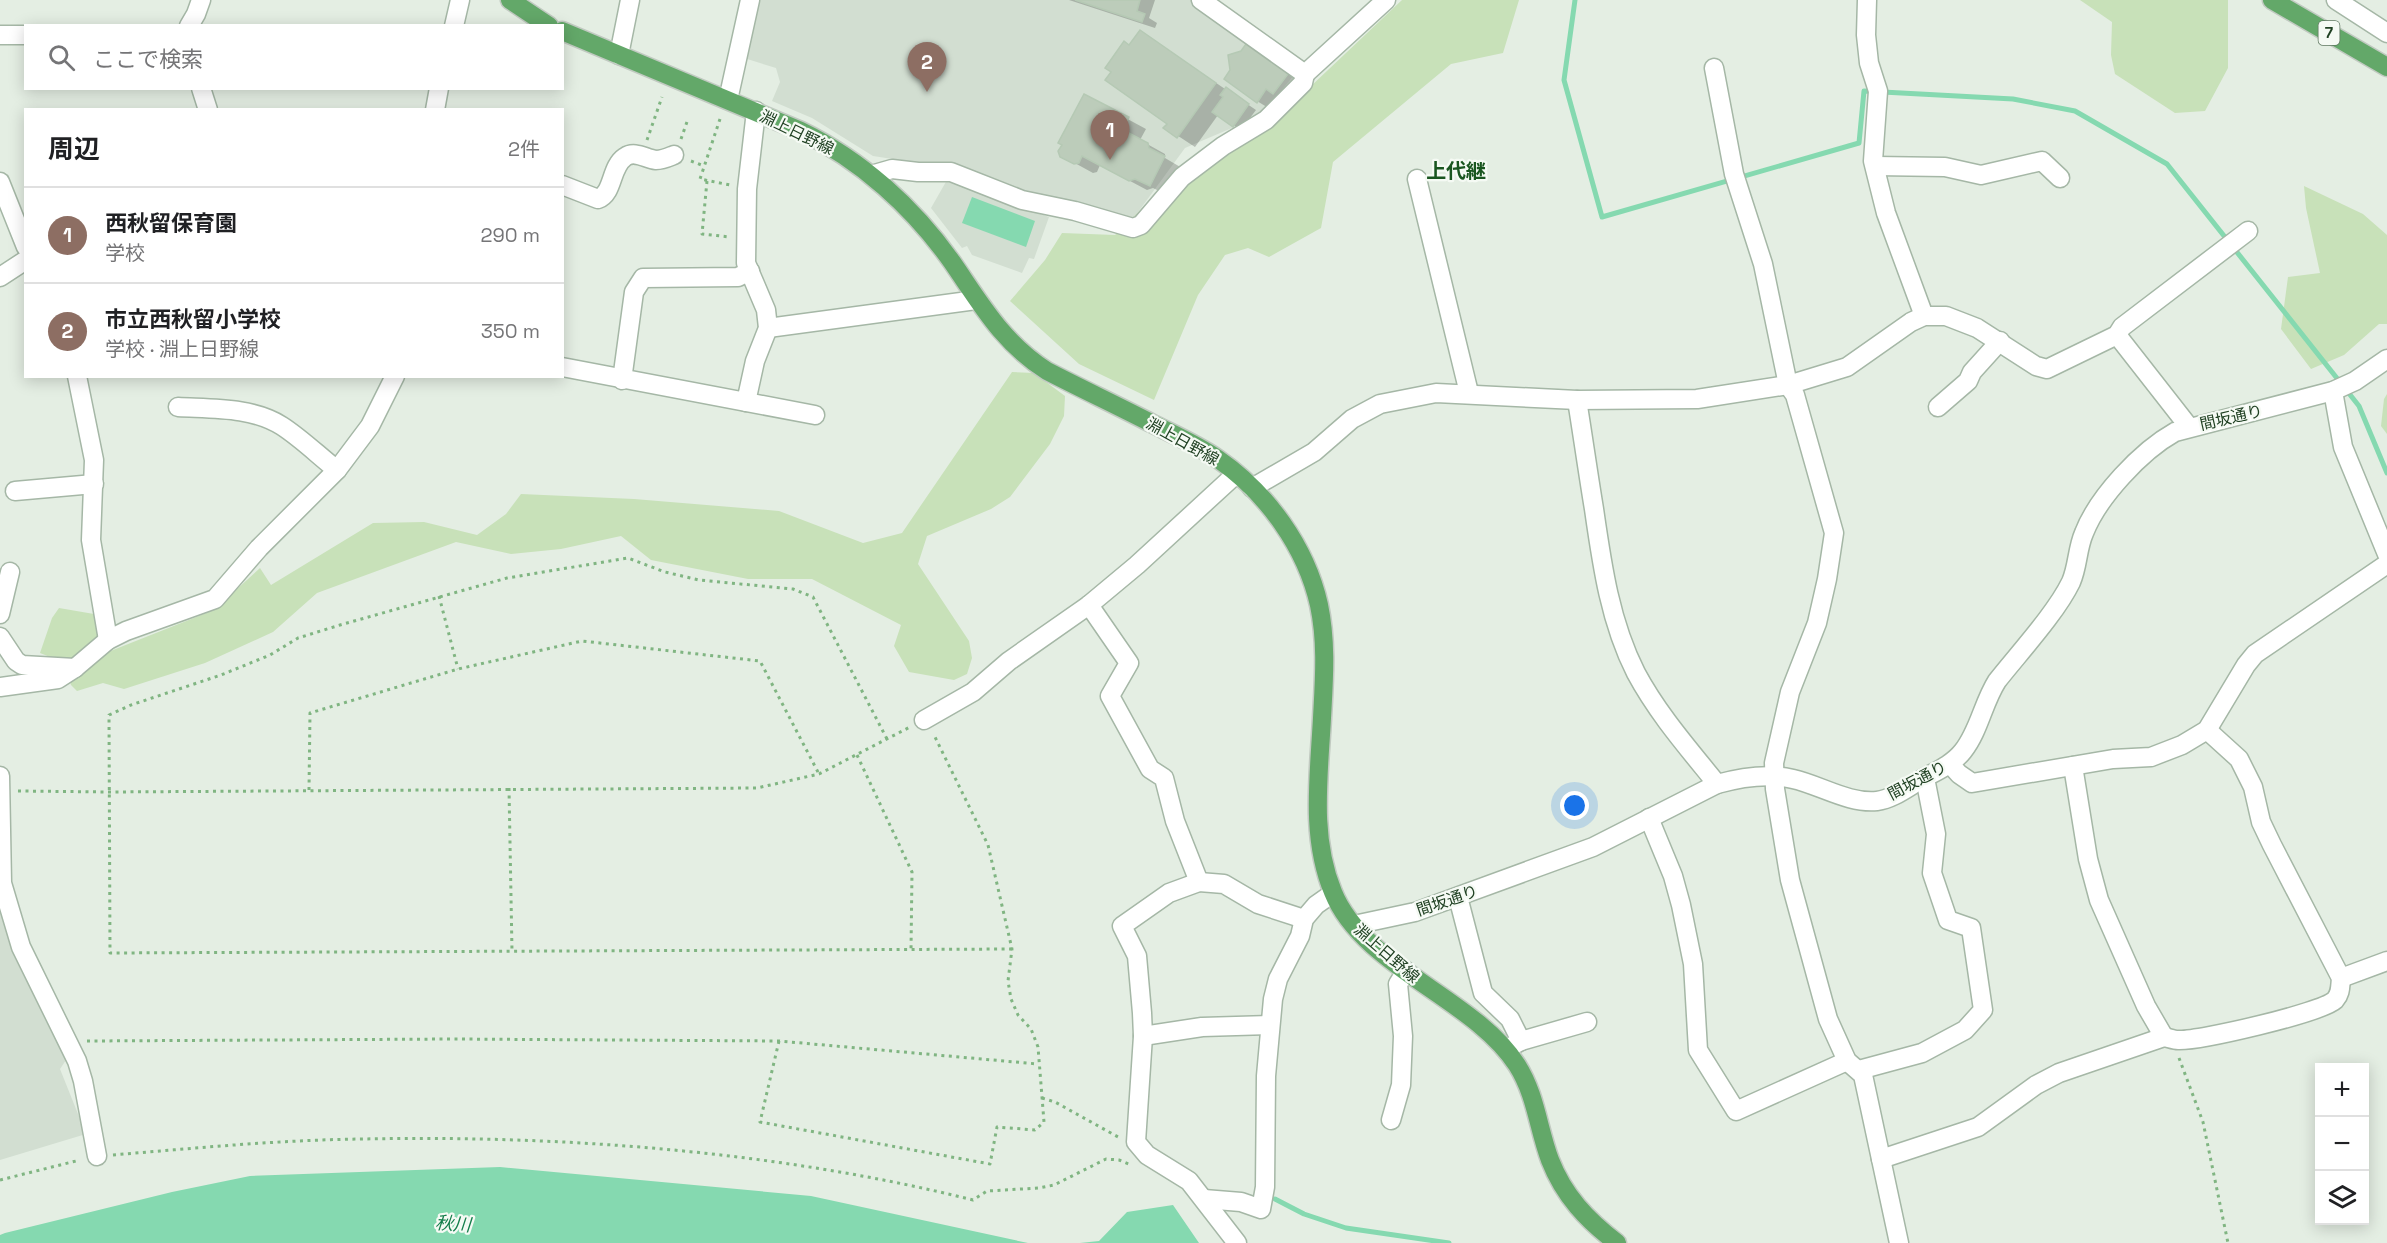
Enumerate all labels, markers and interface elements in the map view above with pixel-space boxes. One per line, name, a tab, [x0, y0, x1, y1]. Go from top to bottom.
road number: 7	[2318, 21, 2340, 45]
search box	[24, 24, 564, 90]
icon: search	[45, 41, 78, 74]
pin: 2	[908, 42, 946, 92]
text: ここで検索	[93, 45, 203, 73]
street label: 淵上日野線	[756, 105, 837, 159]
pin: 1	[1090, 110, 1130, 160]
text: 周辺	[48, 132, 100, 166]
text: 2件	[508, 136, 540, 162]
district label: 上代継	[1426, 158, 1486, 184]
text: 西秋留保育園	[105, 209, 237, 237]
text: 1	[63, 222, 72, 248]
text: 290 m	[481, 222, 540, 248]
text: 学校	[105, 240, 145, 266]
text: 市立西秋留小学校	[105, 305, 281, 333]
text: 2	[62, 318, 73, 344]
text: 350 m	[481, 318, 540, 344]
text: 学校 · 淵上日野線	[105, 336, 259, 362]
street label: 間坂通り	[2198, 400, 2265, 435]
street label: 淵上日野線	[1143, 413, 1223, 470]
street label: 間坂通り	[1884, 756, 1950, 805]
your location	[1560, 791, 1589, 820]
street label: 間坂通り	[1413, 880, 1481, 921]
street label: 淵上日野線	[1350, 919, 1424, 988]
map controls	[2315, 1063, 2369, 1225]
button: +	[2315, 1063, 2369, 1117]
button: −	[2315, 1117, 2369, 1171]
button: layers	[2315, 1171, 2369, 1225]
water label: 秋川	[434, 1211, 474, 1236]

